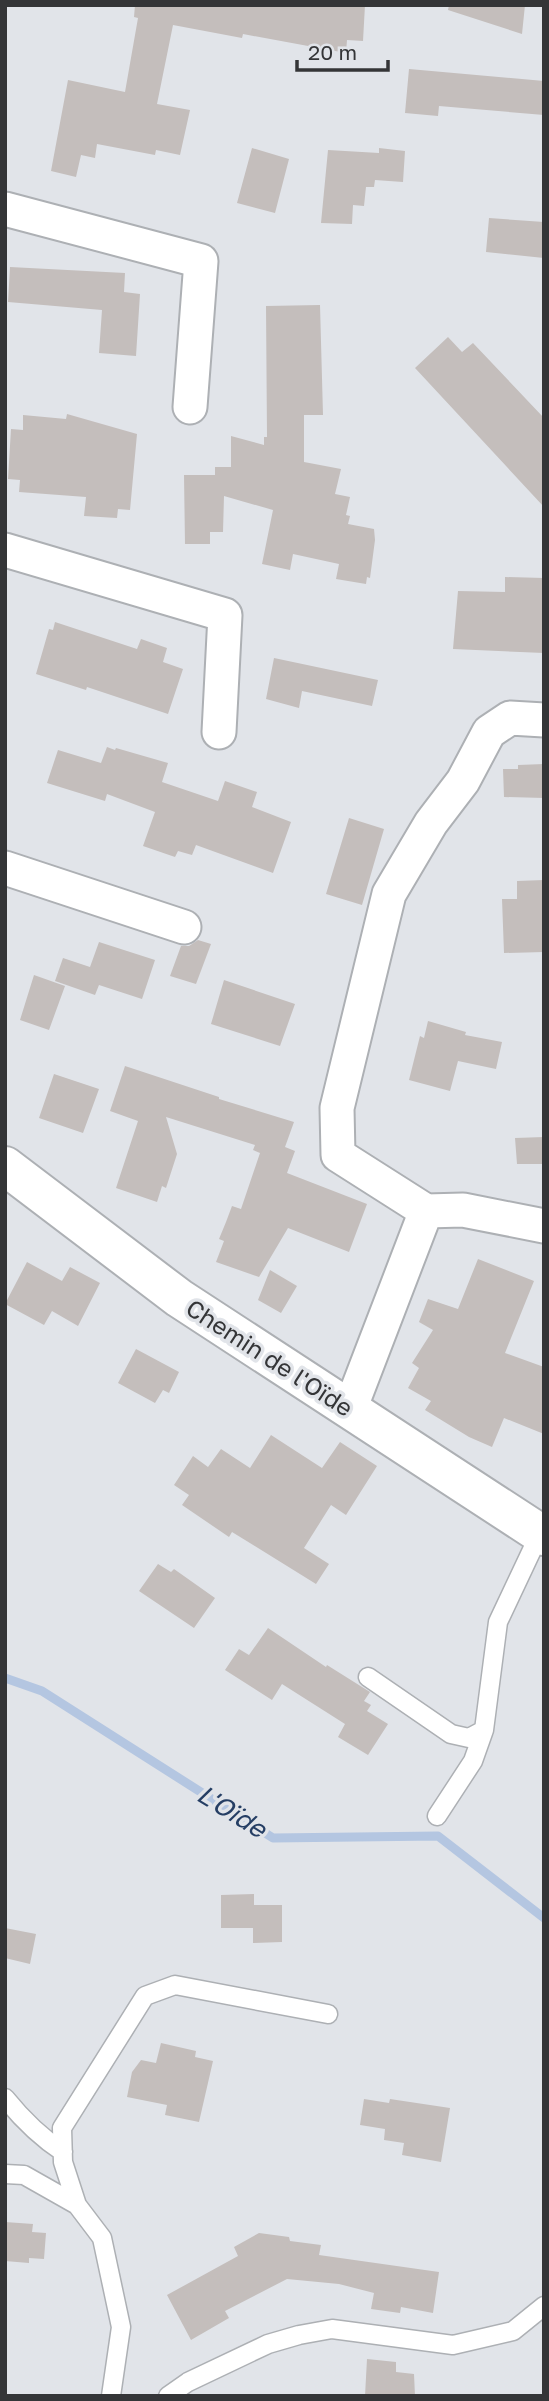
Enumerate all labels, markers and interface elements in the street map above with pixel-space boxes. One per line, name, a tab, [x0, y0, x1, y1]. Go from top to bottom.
scale bar	[297, 28, 388, 72]
text: 20 m	[308, 39, 357, 65]
street label: Chemin de l'Oïde	[181, 1292, 359, 1422]
water label: L'Oïde	[192, 1778, 274, 1845]

